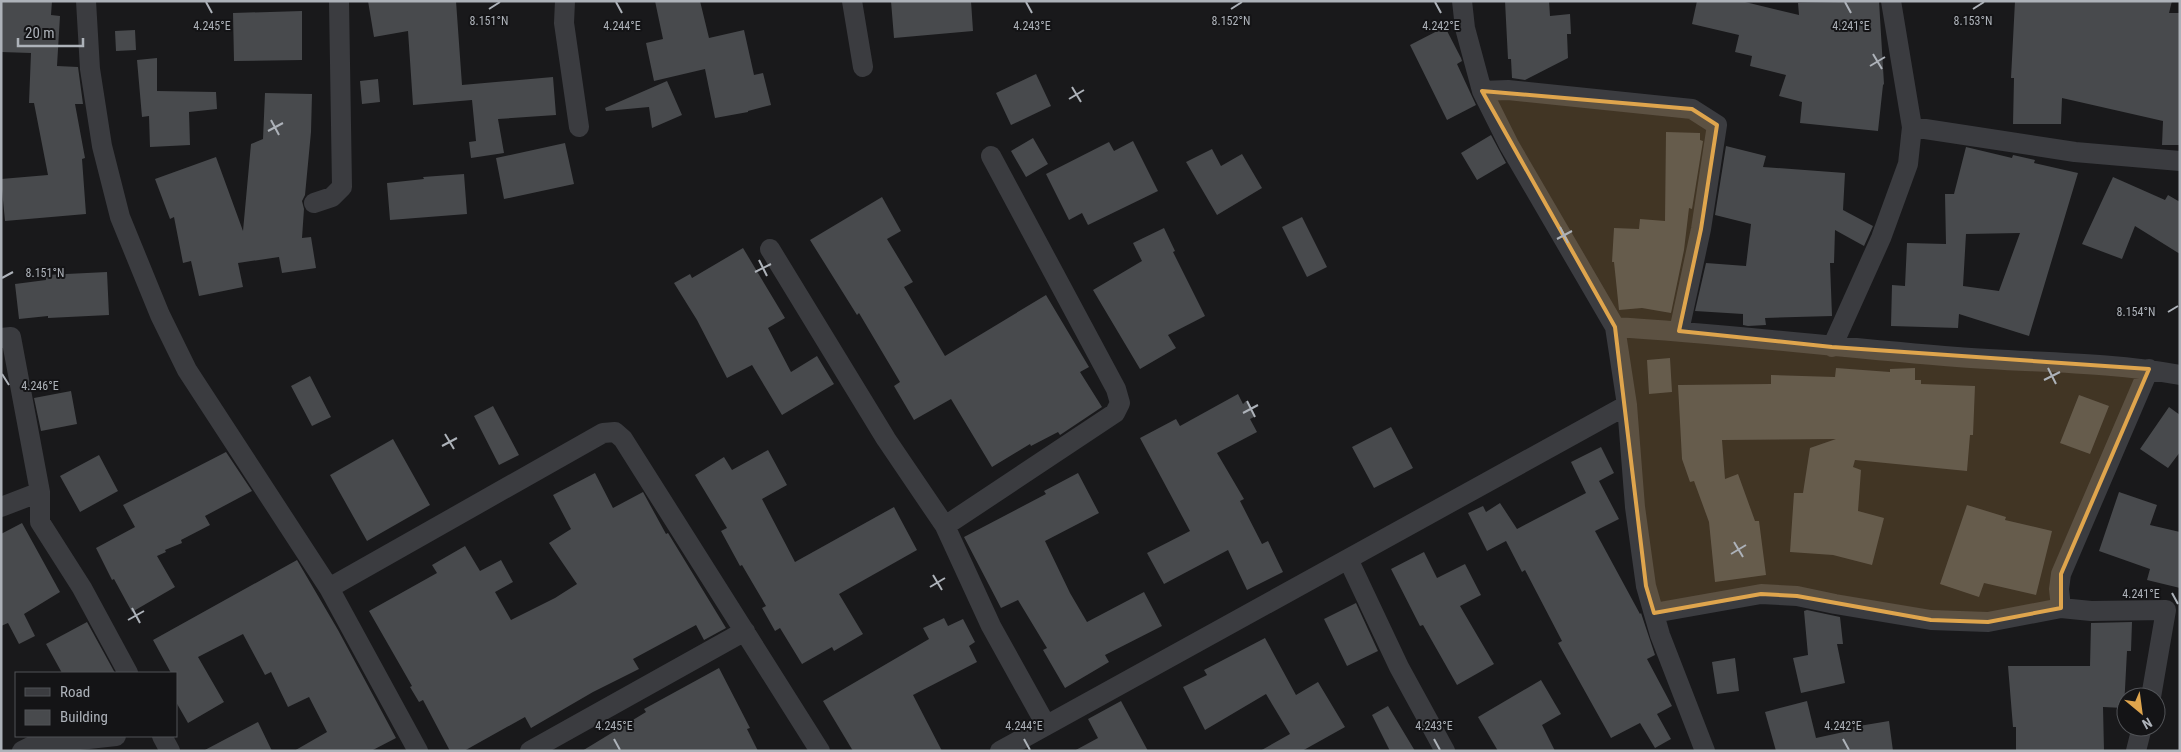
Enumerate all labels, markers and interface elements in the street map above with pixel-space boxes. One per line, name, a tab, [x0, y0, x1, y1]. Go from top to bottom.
text: 8.151°N	[470, 14, 508, 28]
text: 8.152°N	[1212, 14, 1250, 28]
text: 8.153°N	[1954, 14, 1992, 28]
scale bar	[18, 15, 82, 47]
text: 4.245°E	[193, 19, 231, 33]
text: 4.244°E	[603, 19, 641, 33]
text: 4.243°E	[1013, 19, 1051, 33]
text: 4.242°E	[1422, 19, 1460, 33]
text: 4.241°E	[1832, 19, 1870, 33]
text: 20 m	[25, 24, 55, 42]
text: 8.151°N	[26, 266, 64, 280]
text: 8.154°N	[2117, 305, 2155, 319]
text: 4.246°E	[21, 379, 59, 393]
text: 4.241°E	[2122, 587, 2160, 601]
legend	[15, 672, 178, 737]
text: Road	[60, 683, 90, 701]
north arrow	[2116, 687, 2166, 737]
text: Building	[60, 708, 108, 726]
text: N	[2140, 714, 2155, 732]
text: 4.245°E	[595, 719, 633, 733]
text: 4.244°E	[1005, 719, 1043, 733]
text: 4.243°E	[1415, 719, 1453, 733]
text: 4.242°E	[1824, 719, 1862, 733]

